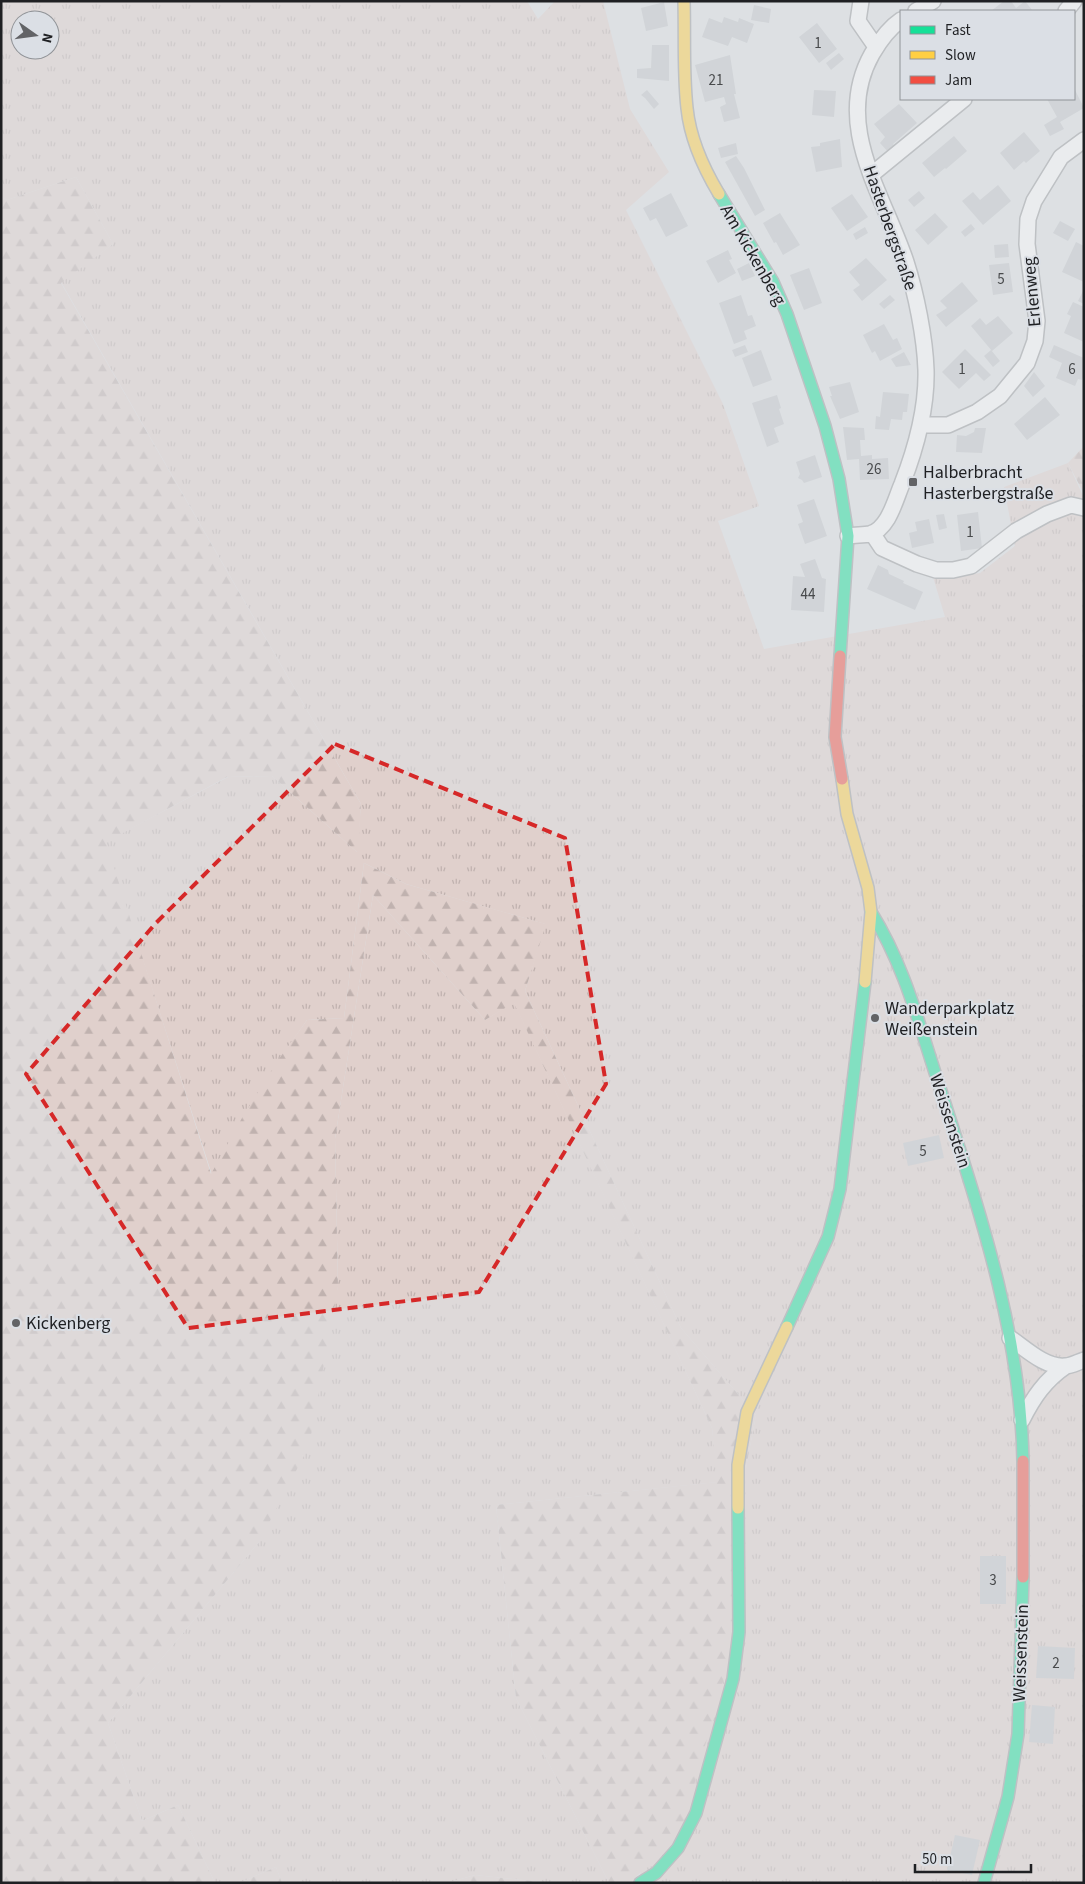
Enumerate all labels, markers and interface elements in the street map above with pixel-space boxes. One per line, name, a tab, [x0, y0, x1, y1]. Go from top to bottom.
north arrow	[10, 10, 60, 60]
legend	[900, 10, 1075, 100]
text: Fast	[945, 20, 971, 41]
text: N	[36, 31, 57, 45]
house number: 1	[814, 33, 822, 54]
text: Slow	[945, 45, 976, 66]
house number: 21	[709, 70, 723, 91]
text: Jam	[945, 70, 972, 91]
street label: Hasterbergstraße	[857, 162, 923, 294]
street label: Am Kickenberg	[714, 200, 792, 310]
street label: Erlenweg	[1017, 256, 1047, 328]
house number: 5	[997, 269, 1005, 290]
house number: 1	[958, 359, 966, 380]
house number: 6	[1068, 359, 1076, 380]
house number: 26	[867, 459, 881, 480]
place label: Halberbracht Hasterbergstraße	[923, 460, 1054, 506]
marker: Halberbracht Hasterbergstraße	[907, 476, 919, 488]
house number: 1	[966, 522, 974, 543]
house number: 44	[801, 584, 816, 605]
place label: Wanderparkplatz Weißenstein	[885, 996, 1014, 1042]
marker: Wanderparkplatz Weißenstein	[869, 1012, 881, 1024]
street label: Weissenstein	[923, 1071, 977, 1171]
house number: 5	[919, 1141, 927, 1162]
place label: Kickenberg	[26, 1311, 110, 1336]
marker: Kickenberg	[10, 1317, 22, 1329]
house number: 3	[989, 1570, 997, 1591]
street label: Weissenstein	[1007, 1604, 1035, 1702]
house number: 2	[1052, 1653, 1060, 1674]
scale bar	[915, 1842, 1031, 1874]
text: 50 m	[922, 1849, 952, 1870]

